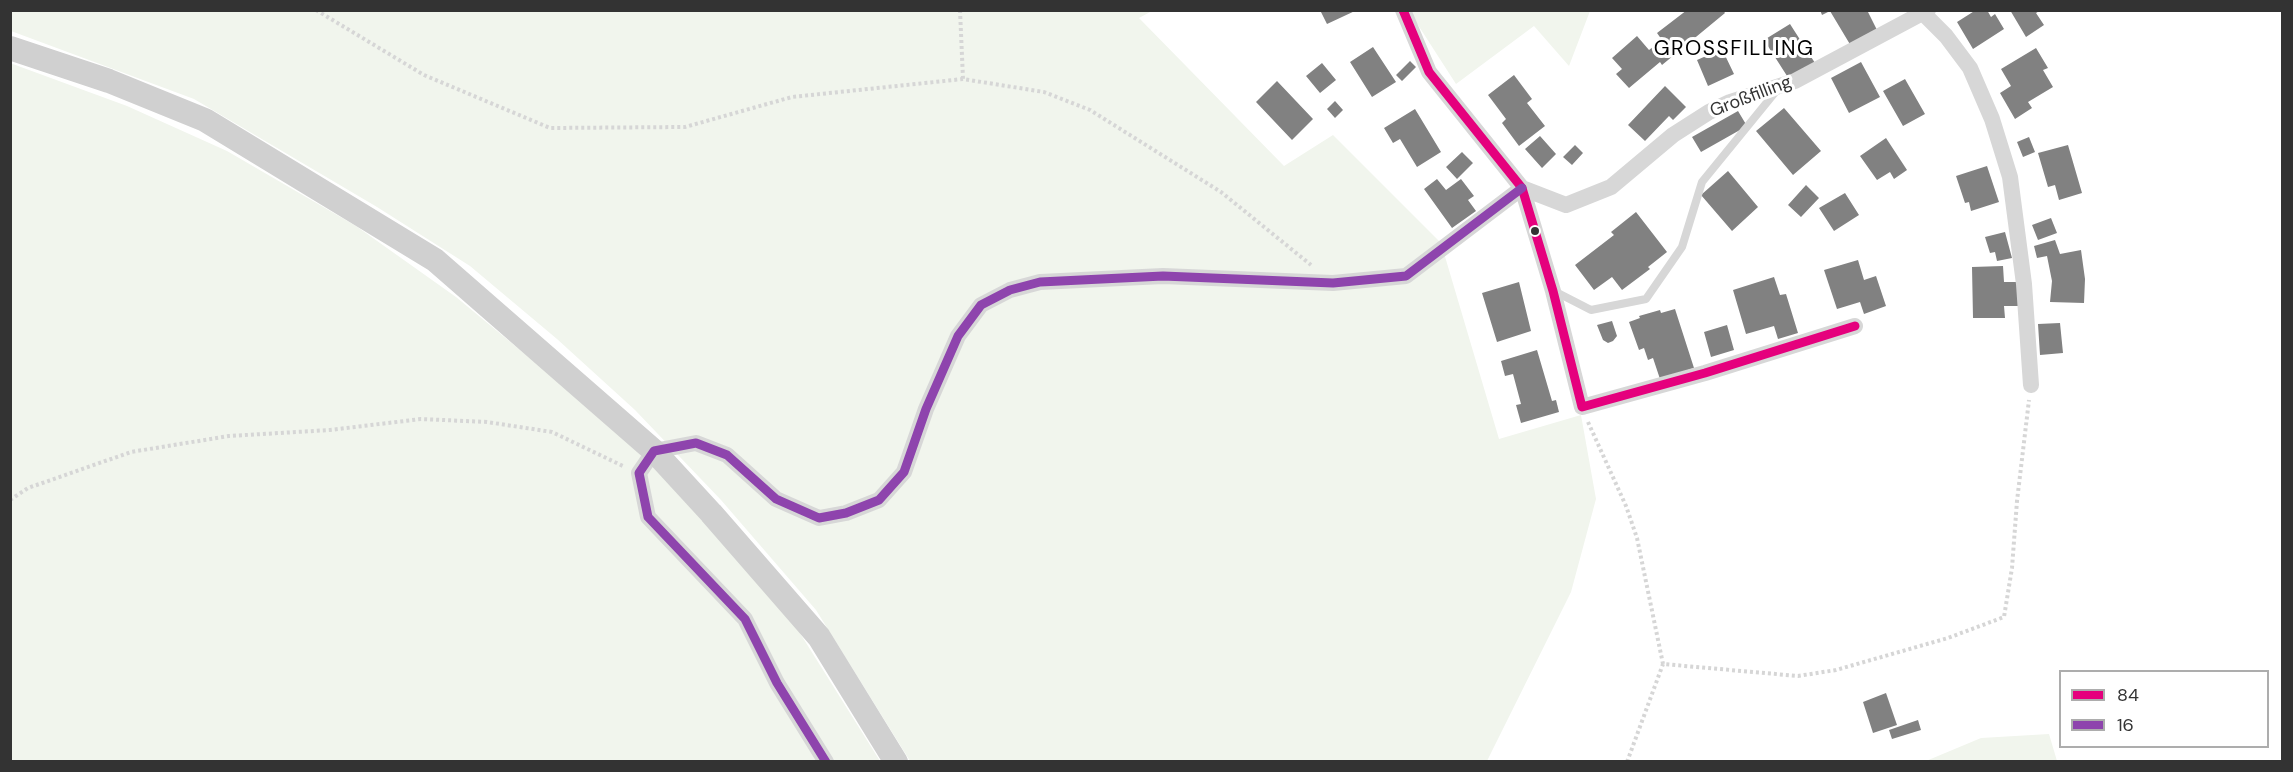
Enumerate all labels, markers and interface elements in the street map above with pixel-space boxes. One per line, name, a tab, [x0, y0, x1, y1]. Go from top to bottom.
district label: GROSSFILLING	[1654, 36, 1814, 62]
street label: Großfilling	[1707, 72, 1795, 122]
unlabelled marker	[1529, 225, 1541, 237]
legend	[2059, 670, 2269, 748]
text: 84	[2117, 683, 2139, 707]
text: 16	[2117, 713, 2134, 737]

